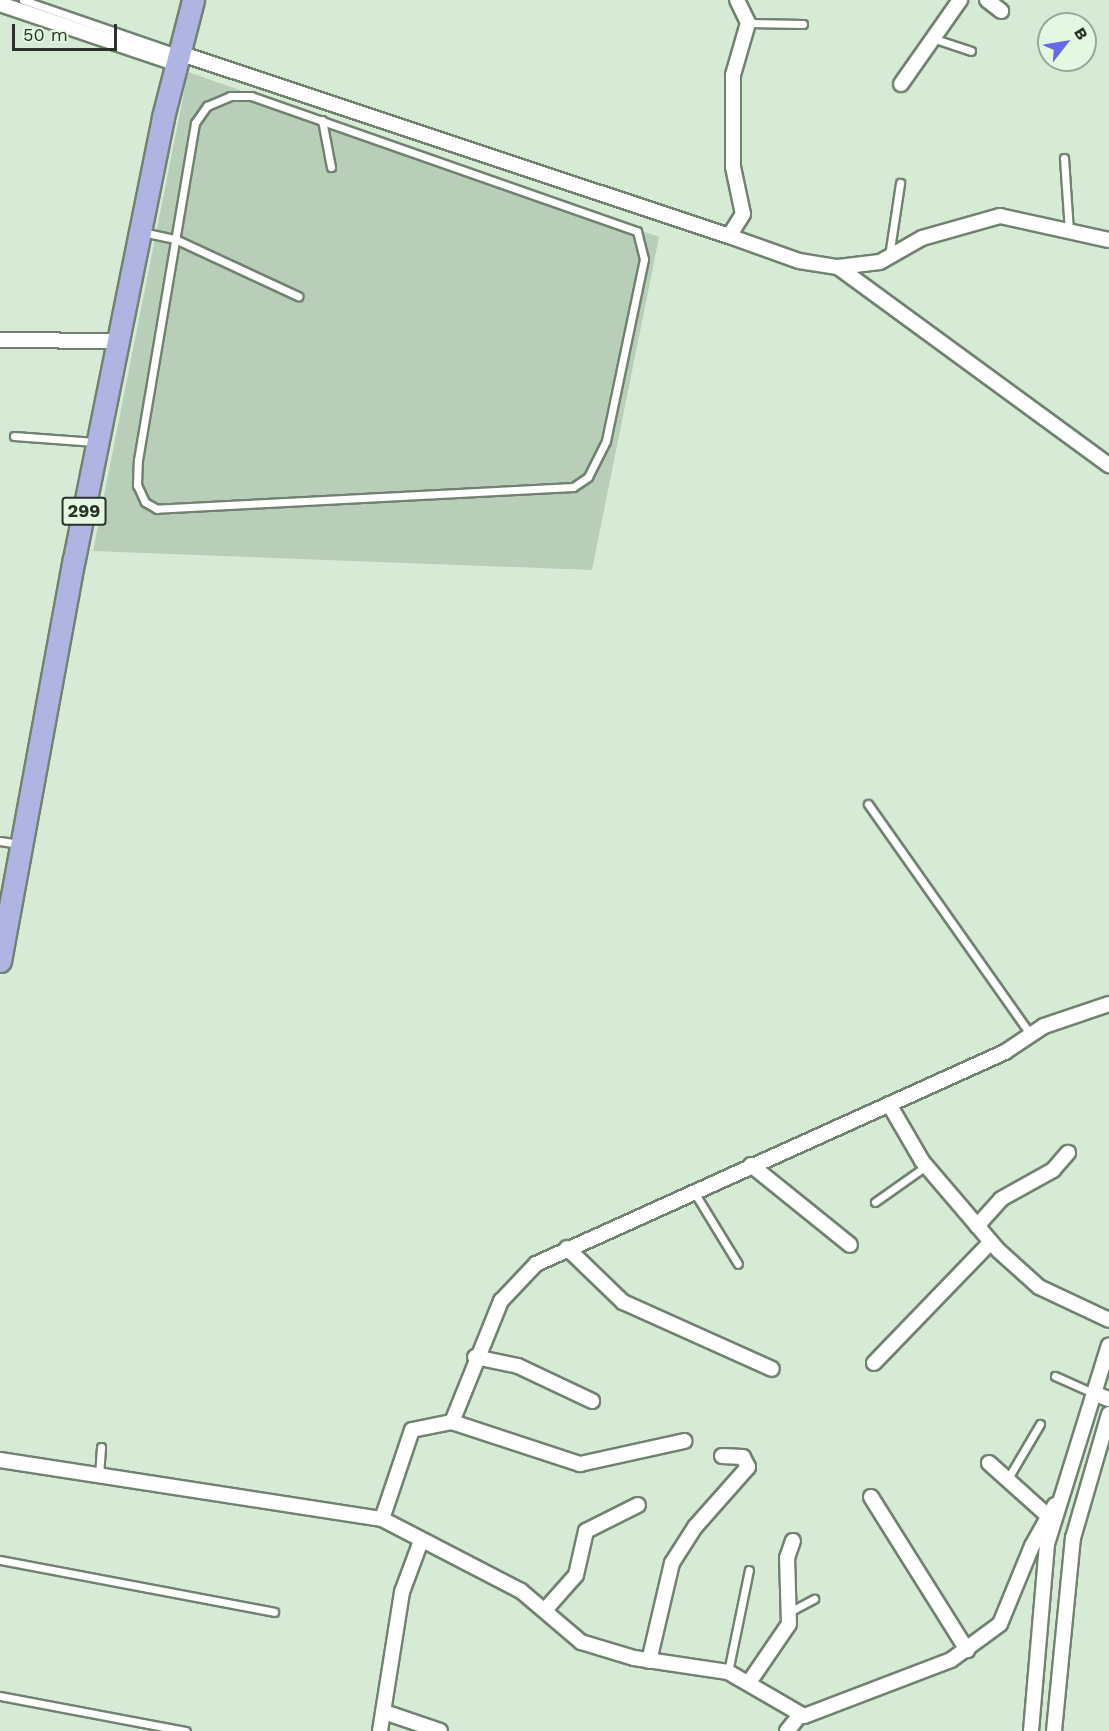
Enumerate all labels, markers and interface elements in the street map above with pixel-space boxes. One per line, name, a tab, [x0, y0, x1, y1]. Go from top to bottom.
scale bar	[15, 12, 120, 50]
north arrow	[1037, 12, 1097, 72]
text: 50 m	[23, 24, 68, 45]
text: B	[1070, 24, 1092, 43]
road number: 299	[62, 496, 106, 526]

